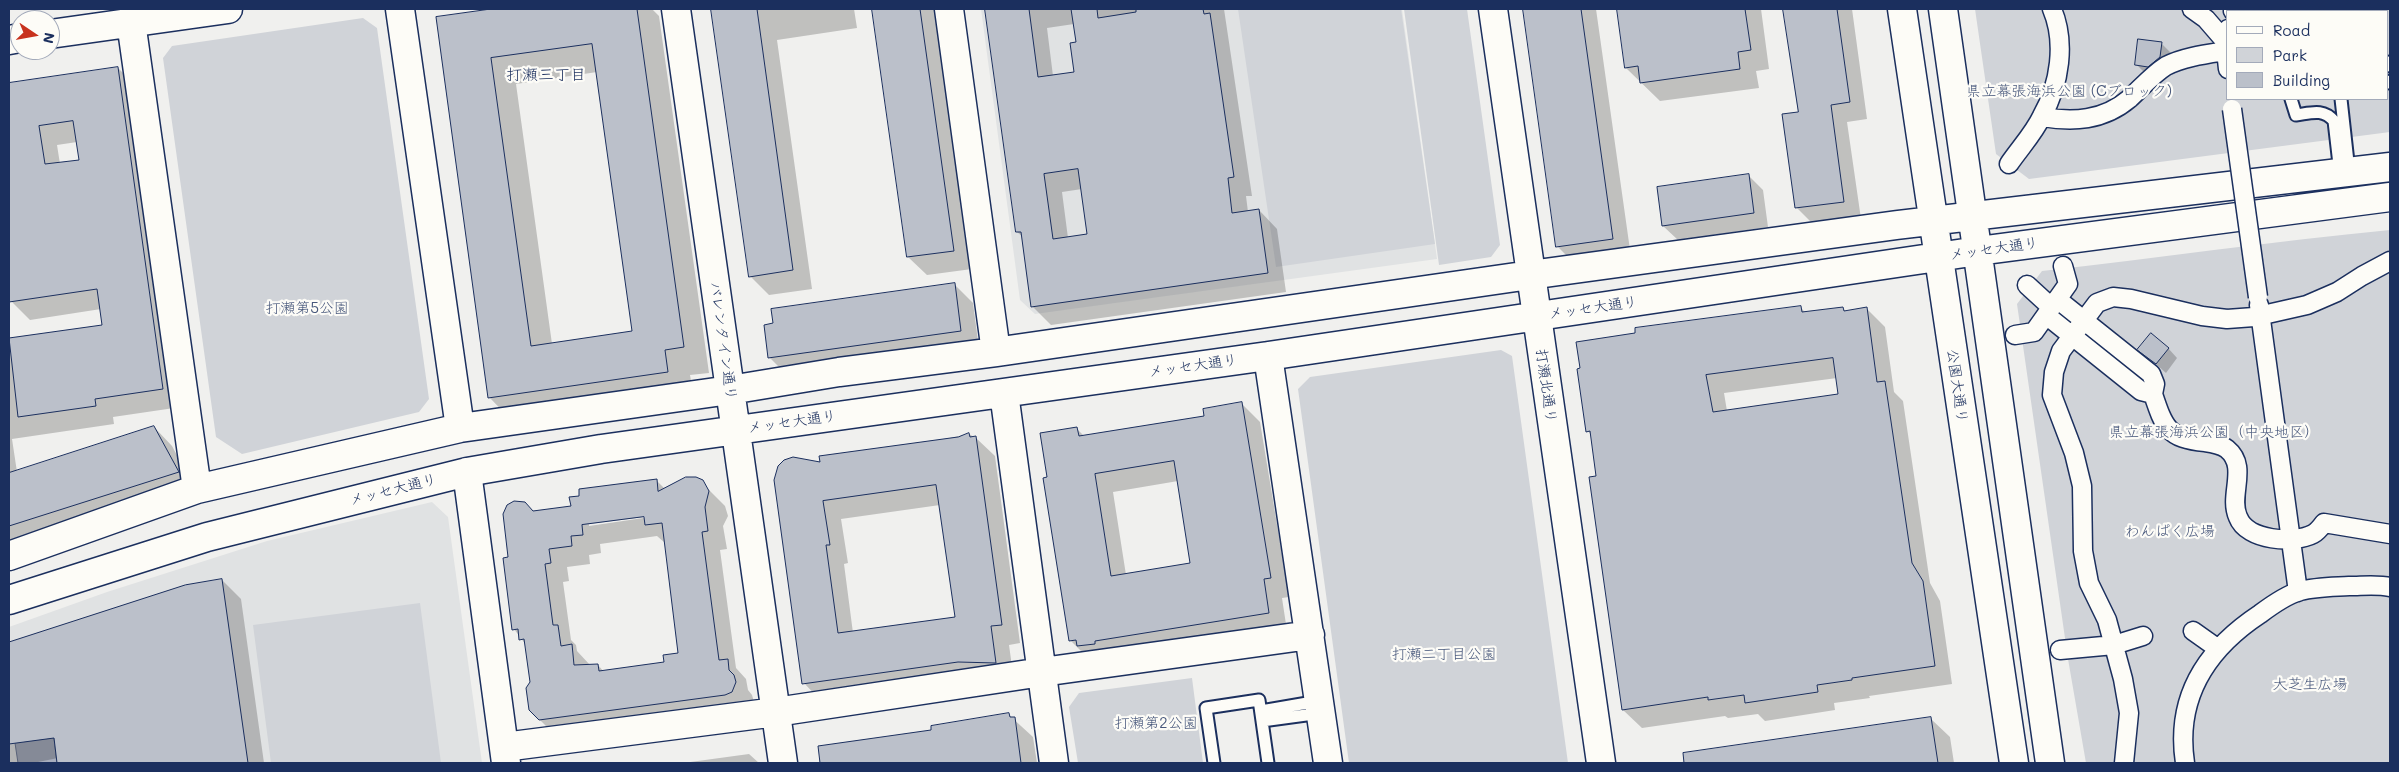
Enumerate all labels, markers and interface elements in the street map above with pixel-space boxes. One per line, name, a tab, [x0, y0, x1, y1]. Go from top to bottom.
north arrow	[10, 10, 60, 60]
legend	[2226, 10, 2389, 100]
text: Road	[2273, 20, 2310, 40]
text: N	[39, 31, 60, 45]
text: Park	[2273, 45, 2307, 65]
district label: 打瀬三丁目	[506, 65, 586, 85]
text: Building	[2273, 70, 2330, 90]
park label: 県立幕張海浜公園 (Cブロック)	[1966, 82, 2172, 100]
street label: メッセ大通り	[1948, 234, 2040, 264]
street label: バレンタイン通り	[706, 280, 740, 402]
street label: メッセ大通り	[1547, 293, 1639, 323]
park label: 打瀬第5公園	[265, 299, 349, 317]
street label: 打瀬北通り	[1532, 348, 1560, 424]
street label: 公園大通り	[1943, 348, 1971, 424]
street label: メッセ大通り	[1147, 351, 1239, 381]
street label: メッセ大通り	[746, 407, 838, 437]
park label: 県立幕張海浜公園（中央地区）	[2109, 423, 2319, 441]
street label: メッセ大通り	[347, 470, 439, 510]
park label: わんぱく広場	[2125, 522, 2215, 540]
park label: 打瀬二丁目公園	[1392, 645, 1496, 663]
park label: 大芝生広場	[2273, 675, 2347, 693]
park label: 打瀬第2公園	[1114, 714, 1198, 732]

